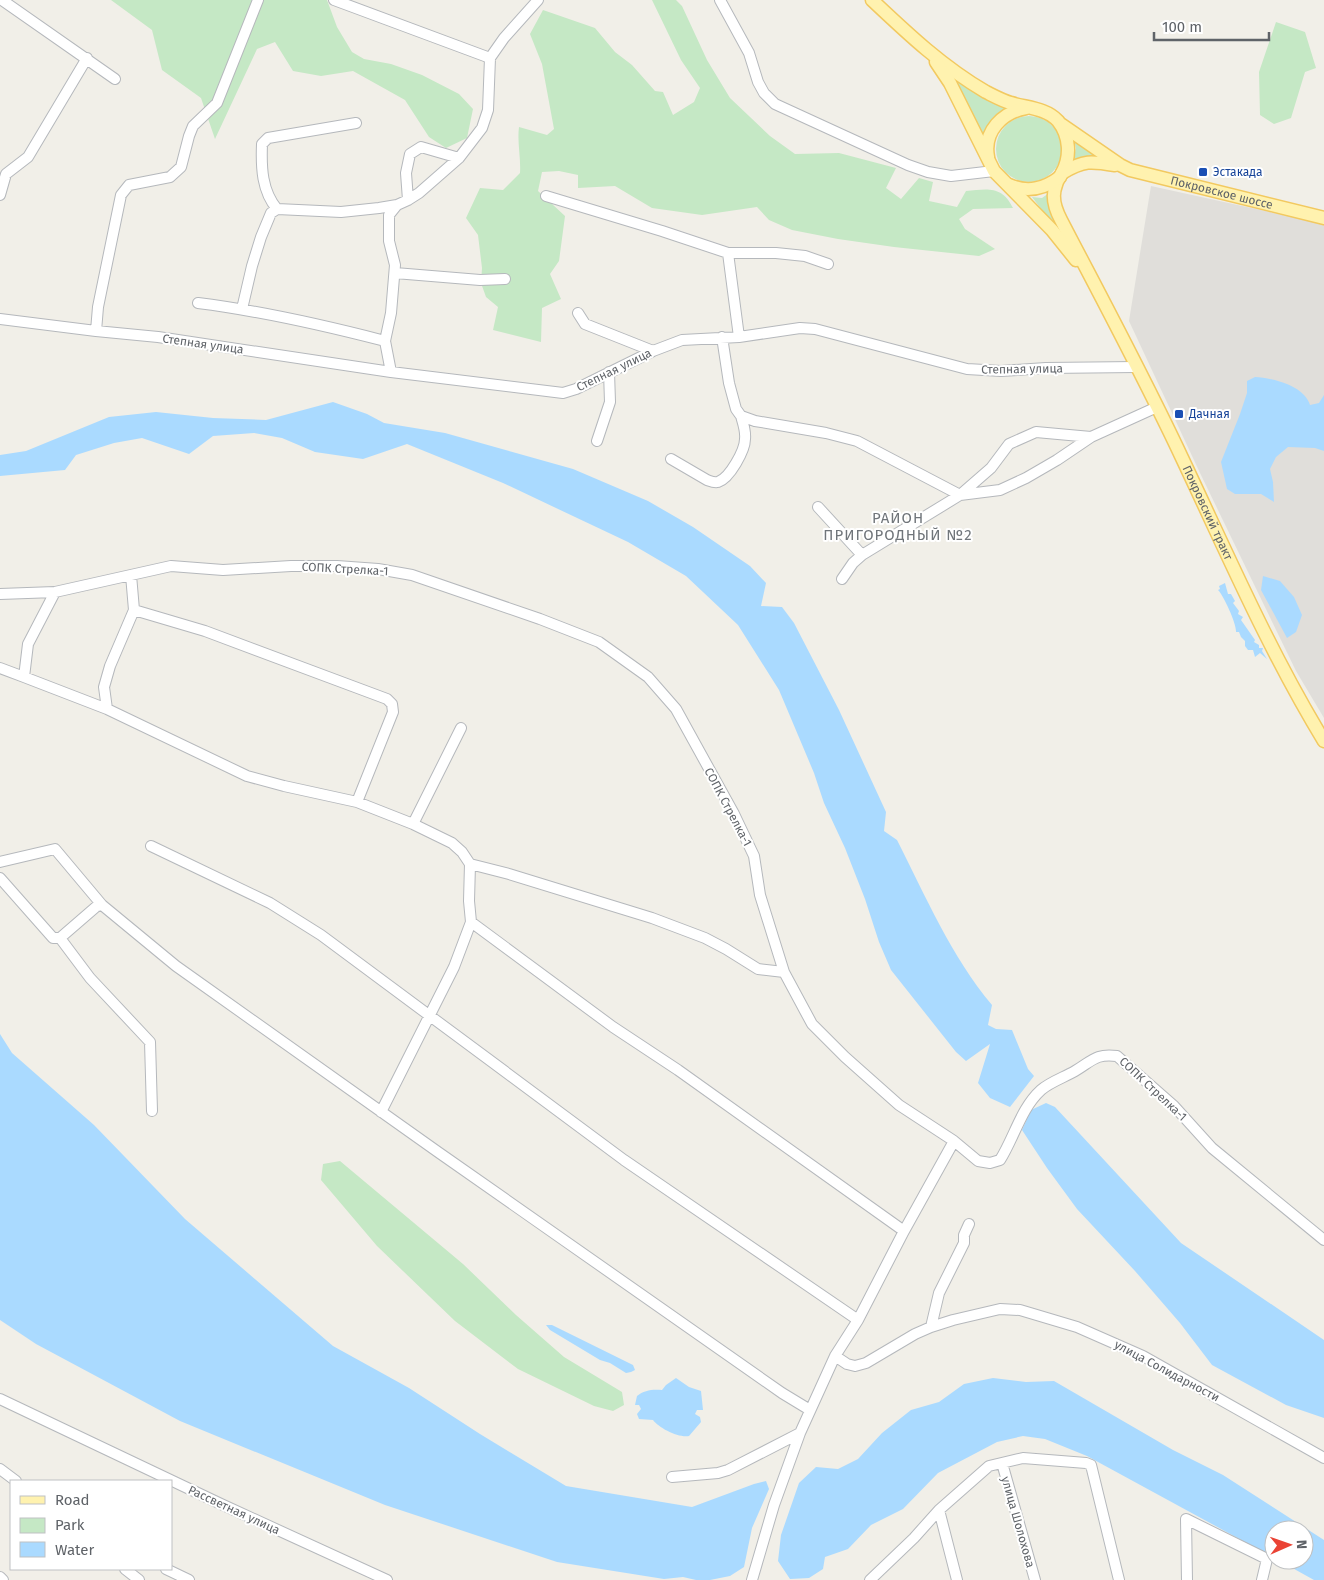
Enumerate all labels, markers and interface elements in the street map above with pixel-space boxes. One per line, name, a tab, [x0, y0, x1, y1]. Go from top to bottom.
scale bar	[1154, 10, 1269, 42]
text: 100 m	[1162, 18, 1202, 36]
place label: Эстакада	[1213, 165, 1262, 179]
marker: Эстакада	[1197, 166, 1209, 178]
street label: Покровское шоссе	[1169, 173, 1274, 212]
street label: Степная улица	[162, 331, 244, 357]
street label: Степная улица	[574, 346, 654, 394]
street label: Степная улица	[981, 361, 1063, 377]
place label: Дачная	[1188, 407, 1230, 421]
marker: Дачная	[1173, 408, 1185, 420]
street label: Покровский тракт	[1180, 463, 1236, 563]
district label: РАЙОН ПРИГОРОДНЫЙ №2	[823, 509, 973, 544]
street label: СОПК Стрелка-1	[301, 560, 389, 578]
street label: СОПК Стрелка-1	[701, 765, 755, 849]
street label: СОПК Стрелка-1	[1116, 1054, 1190, 1124]
street label: улица Солидарности	[1112, 1337, 1222, 1405]
street label: улица Шолохова	[998, 1475, 1038, 1569]
legend	[10, 1480, 172, 1570]
street label: Рассветная улица	[186, 1483, 282, 1537]
text: Road	[55, 1491, 90, 1509]
text: Park	[55, 1516, 85, 1534]
north arrow	[1264, 1520, 1314, 1570]
text: N	[1293, 1540, 1310, 1550]
text: Water	[55, 1541, 94, 1559]

